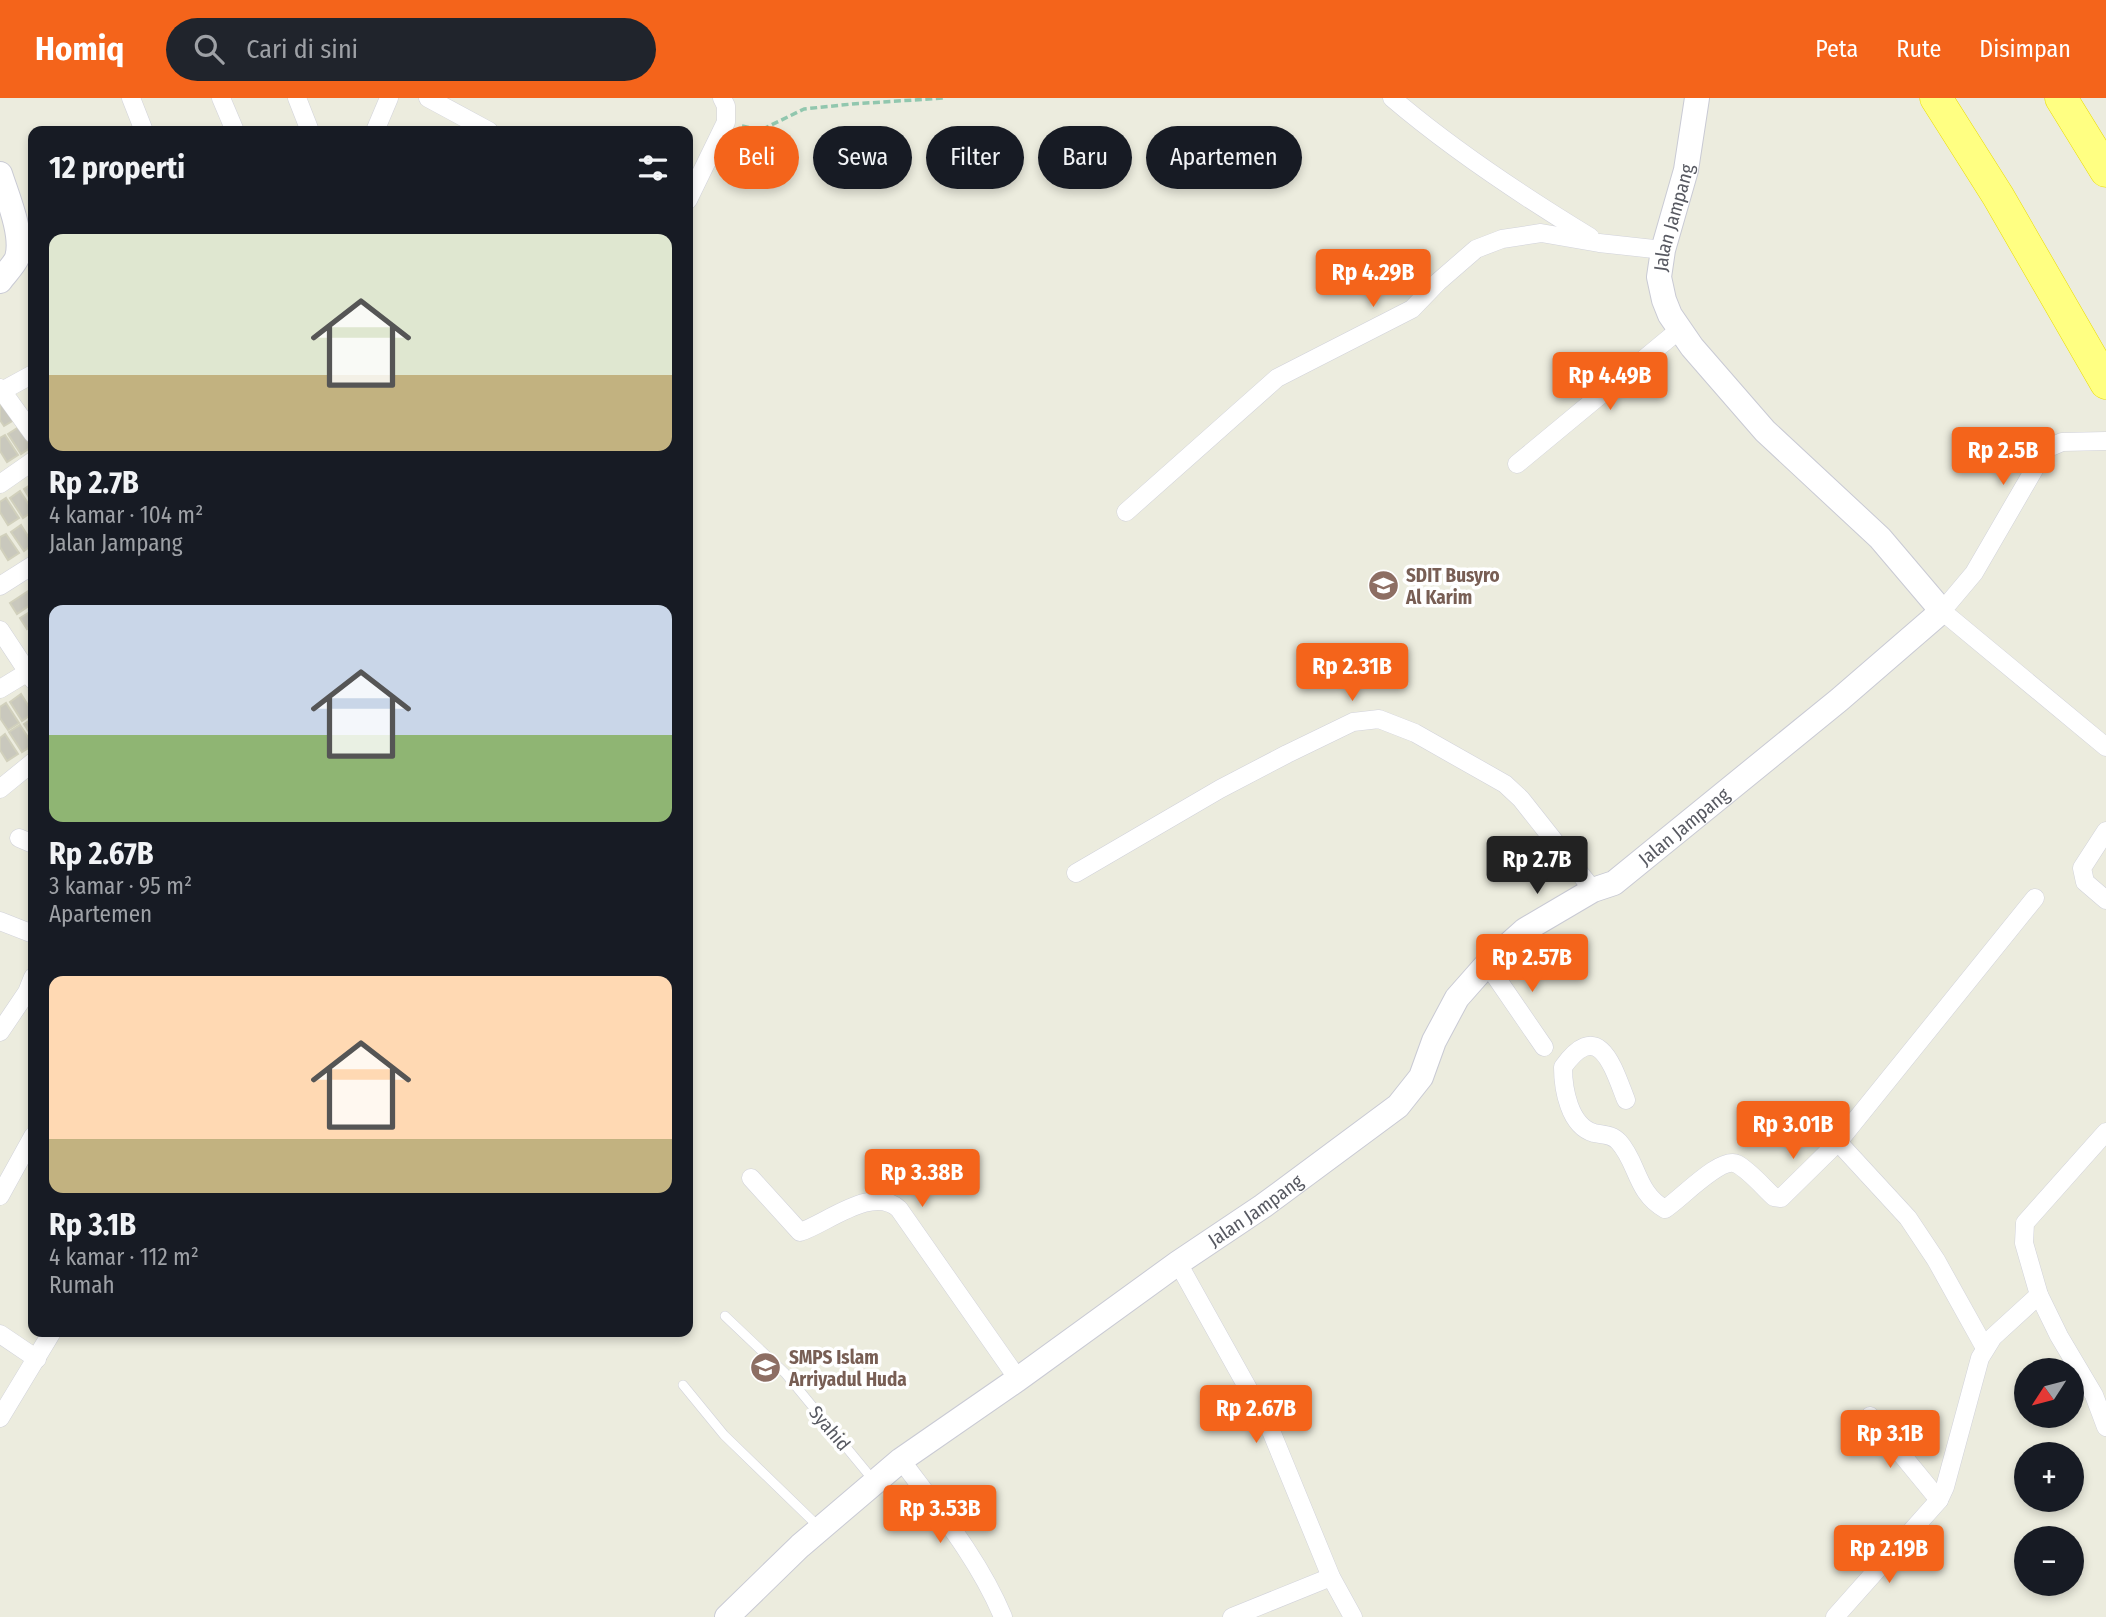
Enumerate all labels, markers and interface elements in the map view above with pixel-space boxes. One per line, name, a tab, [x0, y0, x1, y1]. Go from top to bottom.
search box	[166, 18, 656, 81]
text: Homiq	[35, 29, 124, 69]
icon: search	[190, 30, 228, 68]
text: Cari di sini	[246, 34, 358, 65]
text: Peta	[1815, 35, 1858, 63]
text: Rute	[1896, 35, 1941, 63]
text: Disimpan	[1979, 35, 2071, 63]
chip: Beli	[714, 126, 799, 189]
chip: Sewa	[813, 126, 912, 189]
chip: Filter	[926, 126, 1024, 189]
chip: Baru	[1038, 126, 1132, 189]
chip: Apartemen	[1146, 126, 1302, 189]
icon: filters	[634, 149, 672, 187]
text: 12 properti	[49, 150, 185, 186]
street label: Jalan Jampang	[1649, 163, 1699, 273]
pin: Rp 4.29B	[1301, 250, 1445, 309]
text: Rp 4.29B	[1332, 258, 1414, 286]
icon: home	[298, 280, 424, 406]
pin: Rp 4.49B	[1538, 352, 1682, 412]
text: Rp 4.49B	[1569, 361, 1651, 389]
pin: Rp 2.5B	[1938, 428, 2068, 487]
text: Rp 2.5B	[1968, 436, 2038, 464]
text: Rp 2.7B	[49, 465, 139, 501]
text: 4 kamar · 104 m²	[49, 501, 203, 529]
text: Jalan Jampang	[49, 529, 183, 557]
place label: SDIT Busyro Al Karim	[1405, 564, 1500, 609]
school or university icon: SDIT Busyro Al Karim	[1366, 569, 1400, 603]
pin: Rp 2.31B	[1280, 644, 1424, 703]
icon: home	[298, 651, 424, 777]
text: Rp 2.31B	[1312, 652, 1392, 680]
street label: Jalan Jampang	[1634, 783, 1734, 870]
text: Rp 2.67B	[49, 836, 154, 872]
pin: Rp 2.7B	[1472, 836, 1602, 896]
text: Rp 2.7B	[1503, 845, 1571, 873]
text: 3 kamar · 95 m²	[49, 872, 192, 900]
text: Apartemen	[49, 900, 152, 928]
pin: Rp 2.57B	[1460, 934, 1604, 994]
text: Rp 2.57B	[1492, 943, 1572, 971]
icon: home	[298, 1022, 424, 1148]
pin: Rp 3.01B	[1721, 1102, 1865, 1161]
text: Rp 3.01B	[1753, 1110, 1833, 1138]
pin: Rp 3.38B	[850, 1150, 994, 1209]
text: Rp 3.38B	[881, 1158, 963, 1186]
street label: Jalan Jampang	[1204, 1169, 1307, 1252]
text: Rp 3.1B	[49, 1207, 136, 1243]
text: 4 kamar · 112 m²	[49, 1243, 199, 1271]
text: Rumah	[49, 1271, 115, 1299]
place label: SMPS Islam Arriyadul Huda	[788, 1346, 907, 1391]
school or university icon: SMPS Islam Arriyadul Huda	[749, 1351, 783, 1385]
north arrow	[2014, 1358, 2084, 1428]
map controls	[2014, 1358, 2084, 1596]
pin: Rp 2.67B	[1184, 1386, 1328, 1445]
text: Rp 2.67B	[1216, 1394, 1296, 1422]
street label: Syahid	[804, 1401, 855, 1456]
pin: Rp 3.1B	[1825, 1410, 1955, 1470]
text: Rp 3.1B	[1857, 1419, 1923, 1447]
button: +	[2014, 1442, 2084, 1512]
pin: Rp 3.53B	[868, 1486, 1012, 1545]
text: Rp 3.53B	[899, 1494, 981, 1522]
pin: Rp 2.19B	[1817, 1526, 1961, 1585]
button: −	[2014, 1526, 2084, 1596]
text: Rp 2.19B	[1850, 1534, 1928, 1562]

